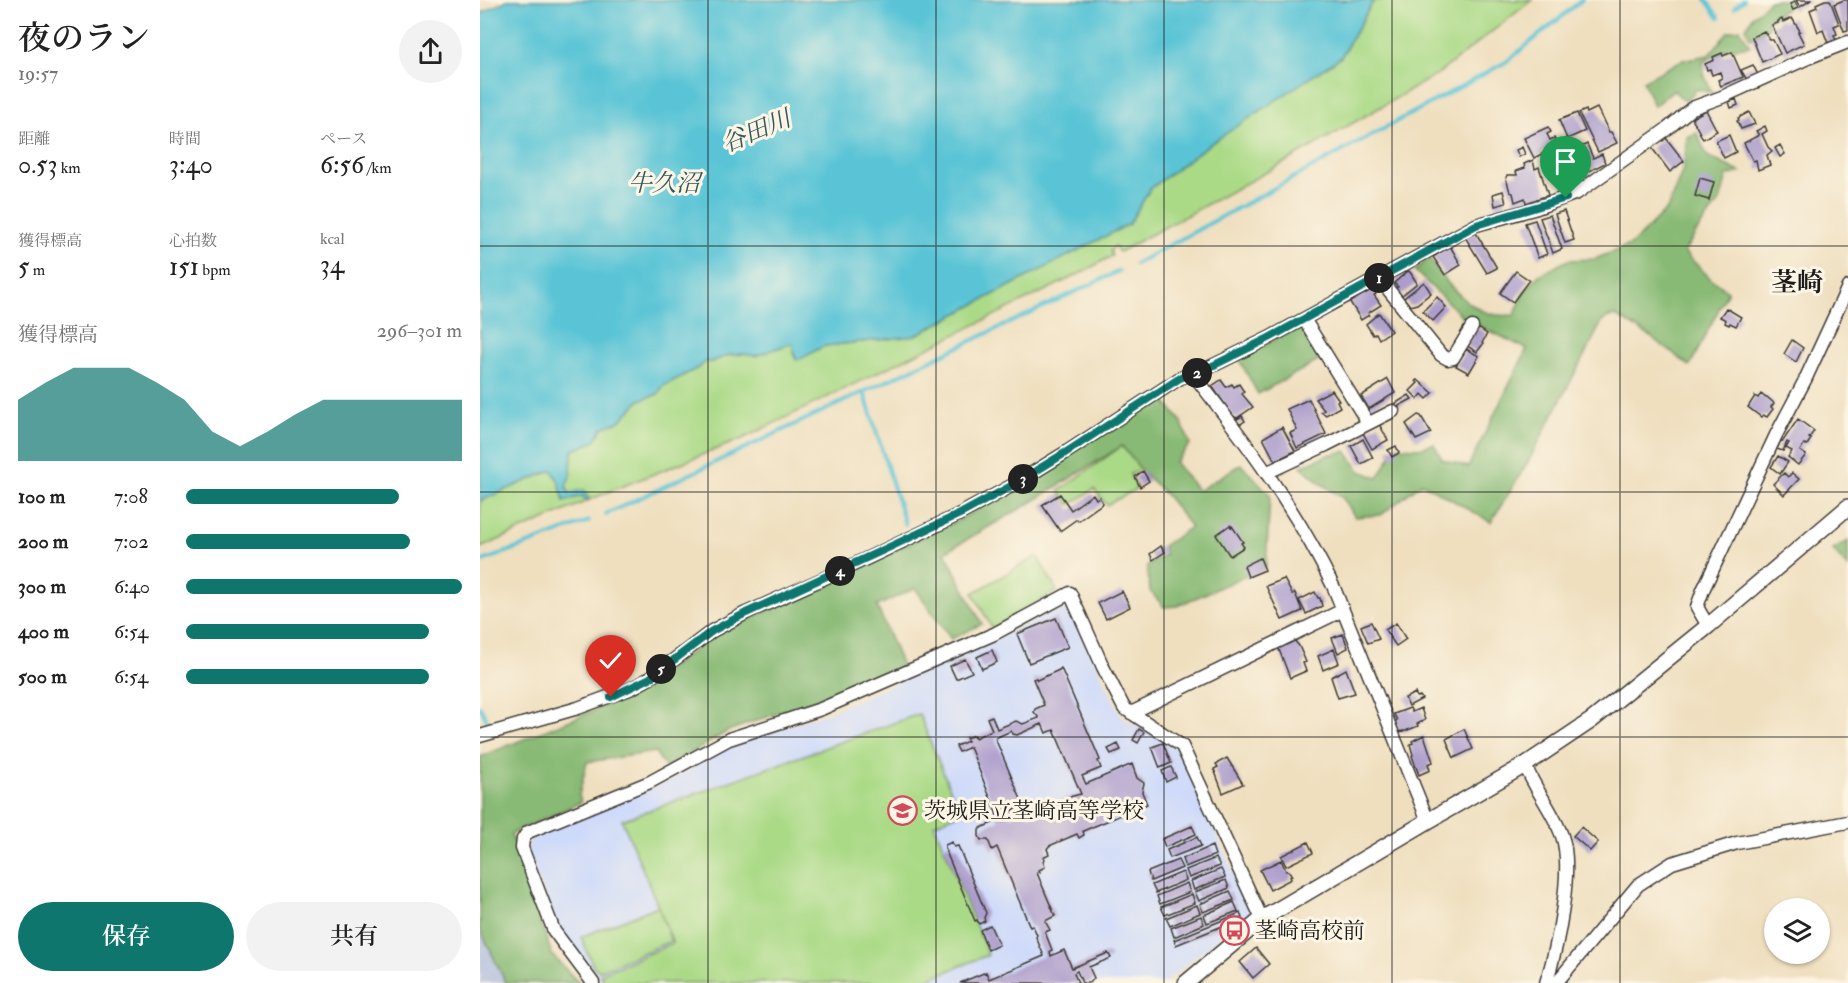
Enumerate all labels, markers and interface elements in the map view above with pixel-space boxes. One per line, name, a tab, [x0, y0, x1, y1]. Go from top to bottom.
text: 夜のラン	[18, 18, 150, 59]
button: share	[399, 20, 462, 83]
text: 19:57	[18, 61, 58, 86]
water label: 谷田川	[717, 102, 798, 160]
text: 距離	[18, 129, 50, 149]
text: 時間	[169, 129, 201, 149]
text: ペース	[320, 129, 367, 149]
pin	[1540, 136, 1591, 198]
icon: arrive	[1549, 145, 1582, 178]
text: 0.53	[18, 149, 57, 181]
text: 3:40	[169, 149, 213, 181]
text: 6:56	[320, 149, 364, 181]
text: km	[57, 158, 81, 178]
text: /km	[364, 158, 392, 178]
water label: 牛久沼	[628, 168, 704, 199]
text: kcal	[320, 229, 345, 249]
text: 獲得標高	[18, 231, 82, 251]
text: 心拍数	[169, 231, 217, 251]
text: 34	[320, 249, 344, 281]
text: 5	[18, 251, 29, 283]
text: 151	[169, 251, 199, 283]
text: m	[29, 260, 45, 280]
text: bpm	[199, 260, 231, 280]
pin: 1	[1364, 263, 1394, 293]
district label: 茎崎	[1771, 267, 1823, 299]
text: 1	[1376, 268, 1382, 288]
text: 296–301 m	[377, 318, 462, 343]
text: 獲得標高	[18, 322, 98, 347]
pin: 2	[1182, 358, 1212, 388]
text: 2	[1193, 363, 1201, 383]
pin: 3	[1008, 464, 1038, 494]
text: 3	[1020, 469, 1026, 489]
text: 100 m	[18, 484, 65, 509]
text: 7:08	[114, 484, 148, 509]
text: 200 m	[18, 529, 68, 554]
text: 7:02	[114, 529, 149, 554]
pin: 4	[825, 556, 855, 586]
text: 4	[836, 561, 844, 581]
text: 300 m	[18, 574, 66, 599]
text: 6:40	[114, 574, 150, 599]
text: 400 m	[18, 619, 69, 644]
text: 6:54	[114, 619, 148, 644]
pin	[585, 635, 636, 697]
icon: check	[594, 644, 627, 677]
pin: 5	[646, 654, 676, 684]
text: 5	[657, 659, 665, 679]
text: 500 m	[18, 664, 67, 689]
text: 6:54	[114, 664, 148, 689]
school or university icon: 茨城県立茎崎高等学校	[887, 794, 919, 826]
place label: 茨城県立茎崎高等学校	[924, 797, 1144, 825]
map controls	[1764, 898, 1830, 964]
button: layers	[1764, 898, 1830, 964]
button: 保存	[18, 902, 234, 971]
button: 共有	[246, 902, 462, 971]
bus stop icon: 茎崎高校前	[1218, 914, 1250, 946]
place label: 茎崎高校前	[1255, 917, 1365, 945]

